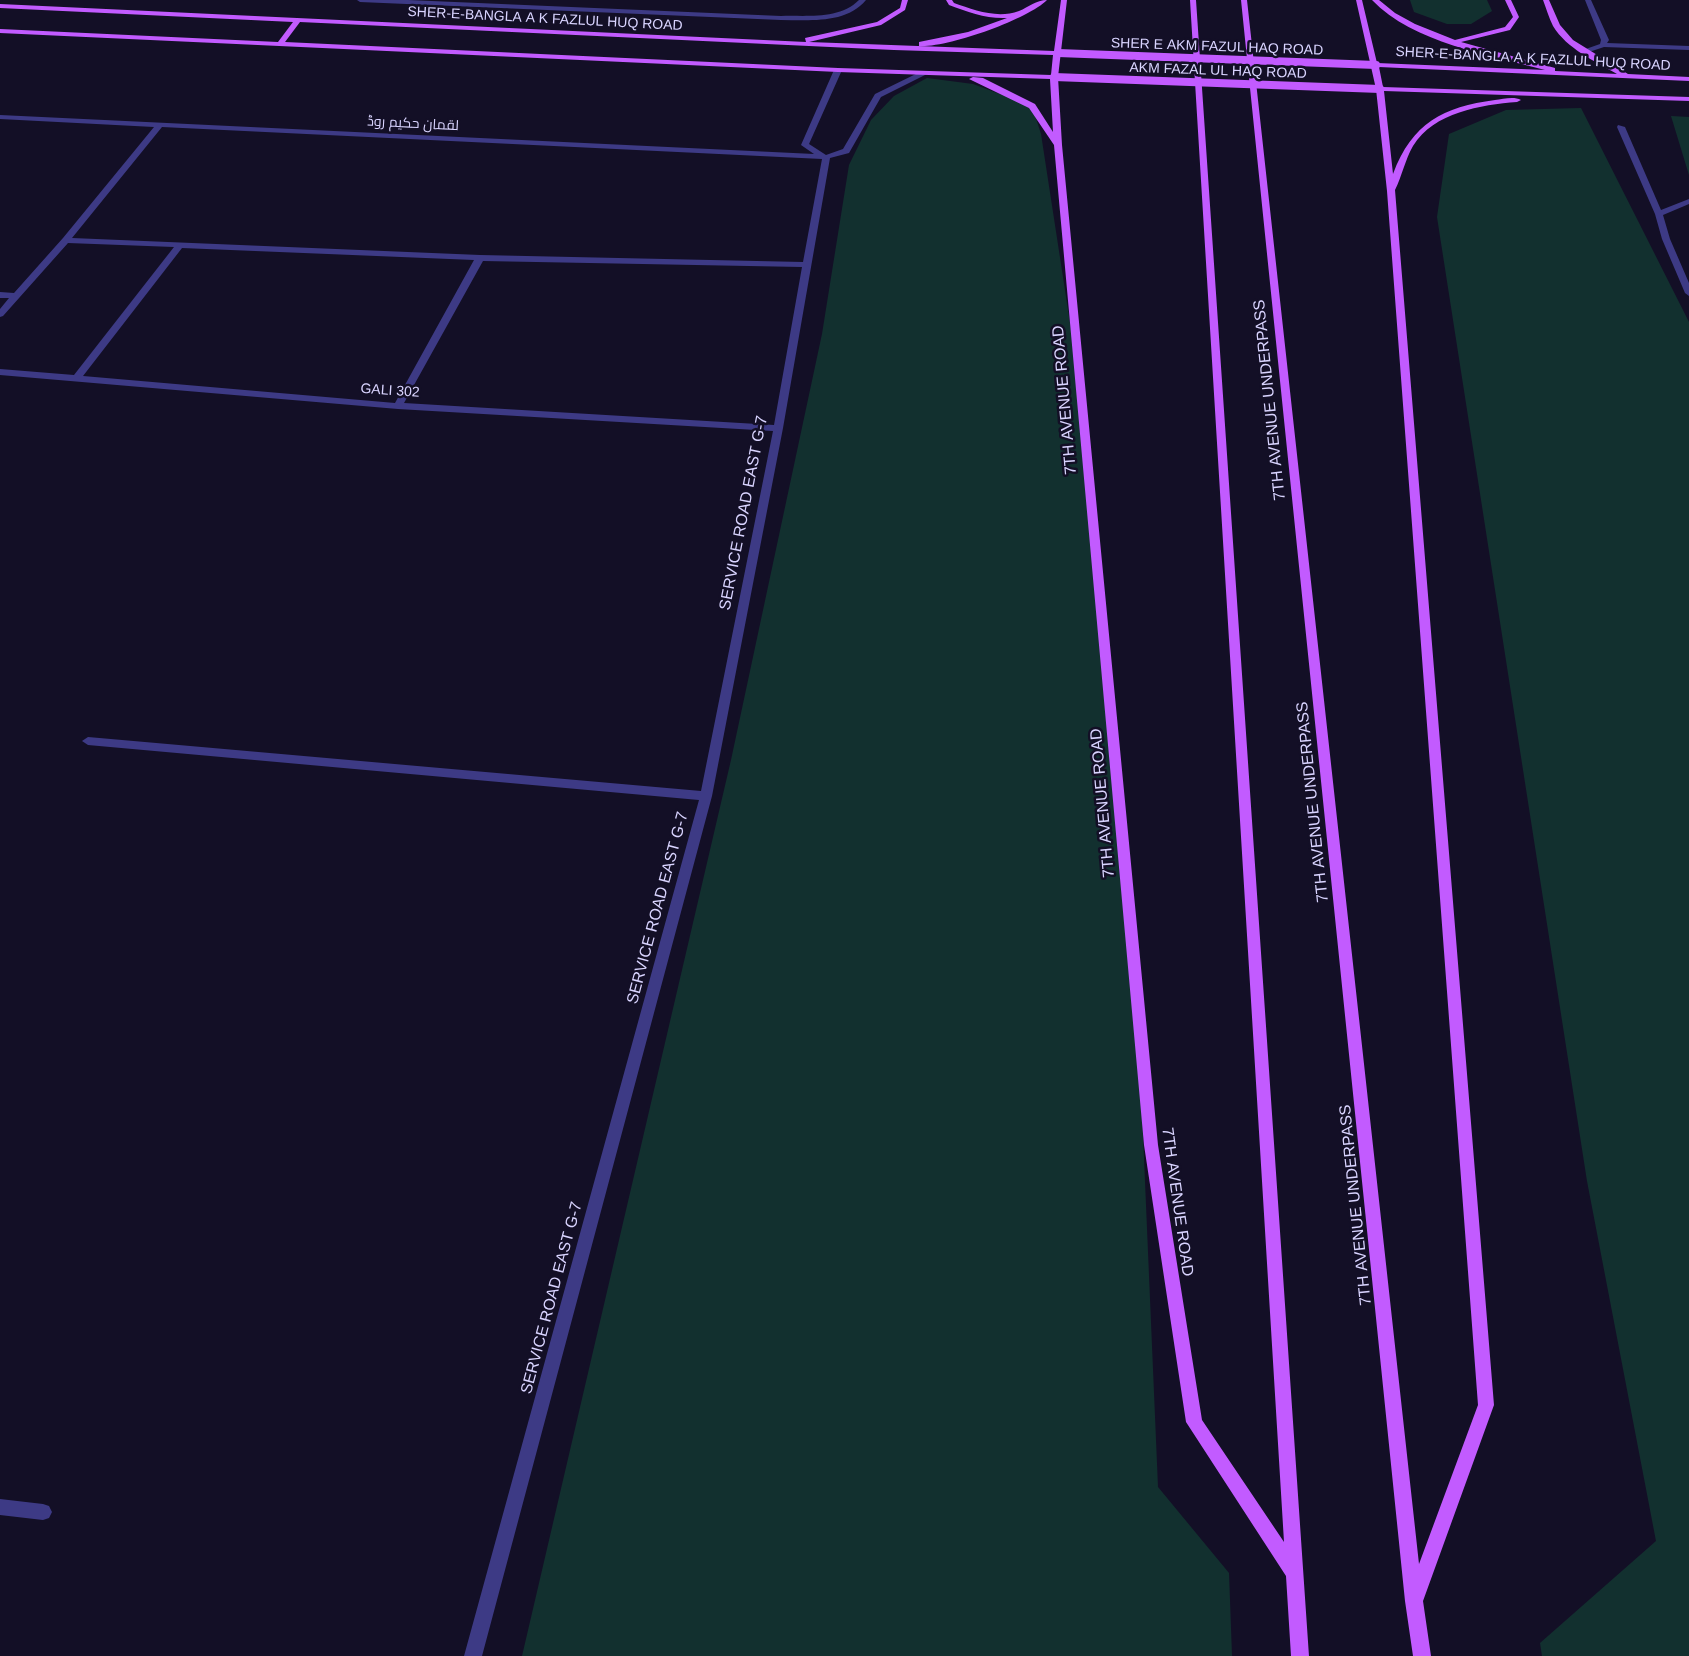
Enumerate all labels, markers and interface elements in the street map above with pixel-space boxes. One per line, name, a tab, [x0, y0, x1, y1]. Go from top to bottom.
street label: SHER-E-BANGLA A K FAZLUL HUQ ROAD	[407, 3, 683, 35]
street label: SHER E AKM FAZUL HAQ ROAD	[1111, 35, 1323, 59]
street label: SHER-E-BANGLA A K FAZLUL HUQ ROAD	[1395, 43, 1671, 75]
street label: AKM FAZAL UL HAQ ROAD	[1129, 60, 1307, 82]
street label: لقمان حکیم روڈ	[367, 113, 459, 135]
street label: 7TH AVENUE UNDERPASS	[1250, 298, 1290, 502]
street label: 7TH AVENUE ROAD	[1049, 324, 1081, 476]
street label: GALI 302	[360, 381, 420, 401]
street label: SERVICE ROAD EAST G-7	[716, 414, 772, 612]
street label: 7TH AVENUE UNDERPASS	[1293, 700, 1333, 904]
street label: 7TH AVENUE ROAD	[1087, 727, 1119, 879]
street label: SERVICE ROAD EAST G-7	[623, 810, 693, 1006]
street label: 7TH AVENUE UNDERPASS	[1336, 1103, 1376, 1307]
street label: 7TH AVENUE ROAD	[1157, 1126, 1197, 1278]
street label: SERVICE ROAD EAST G-7	[517, 1200, 587, 1396]

